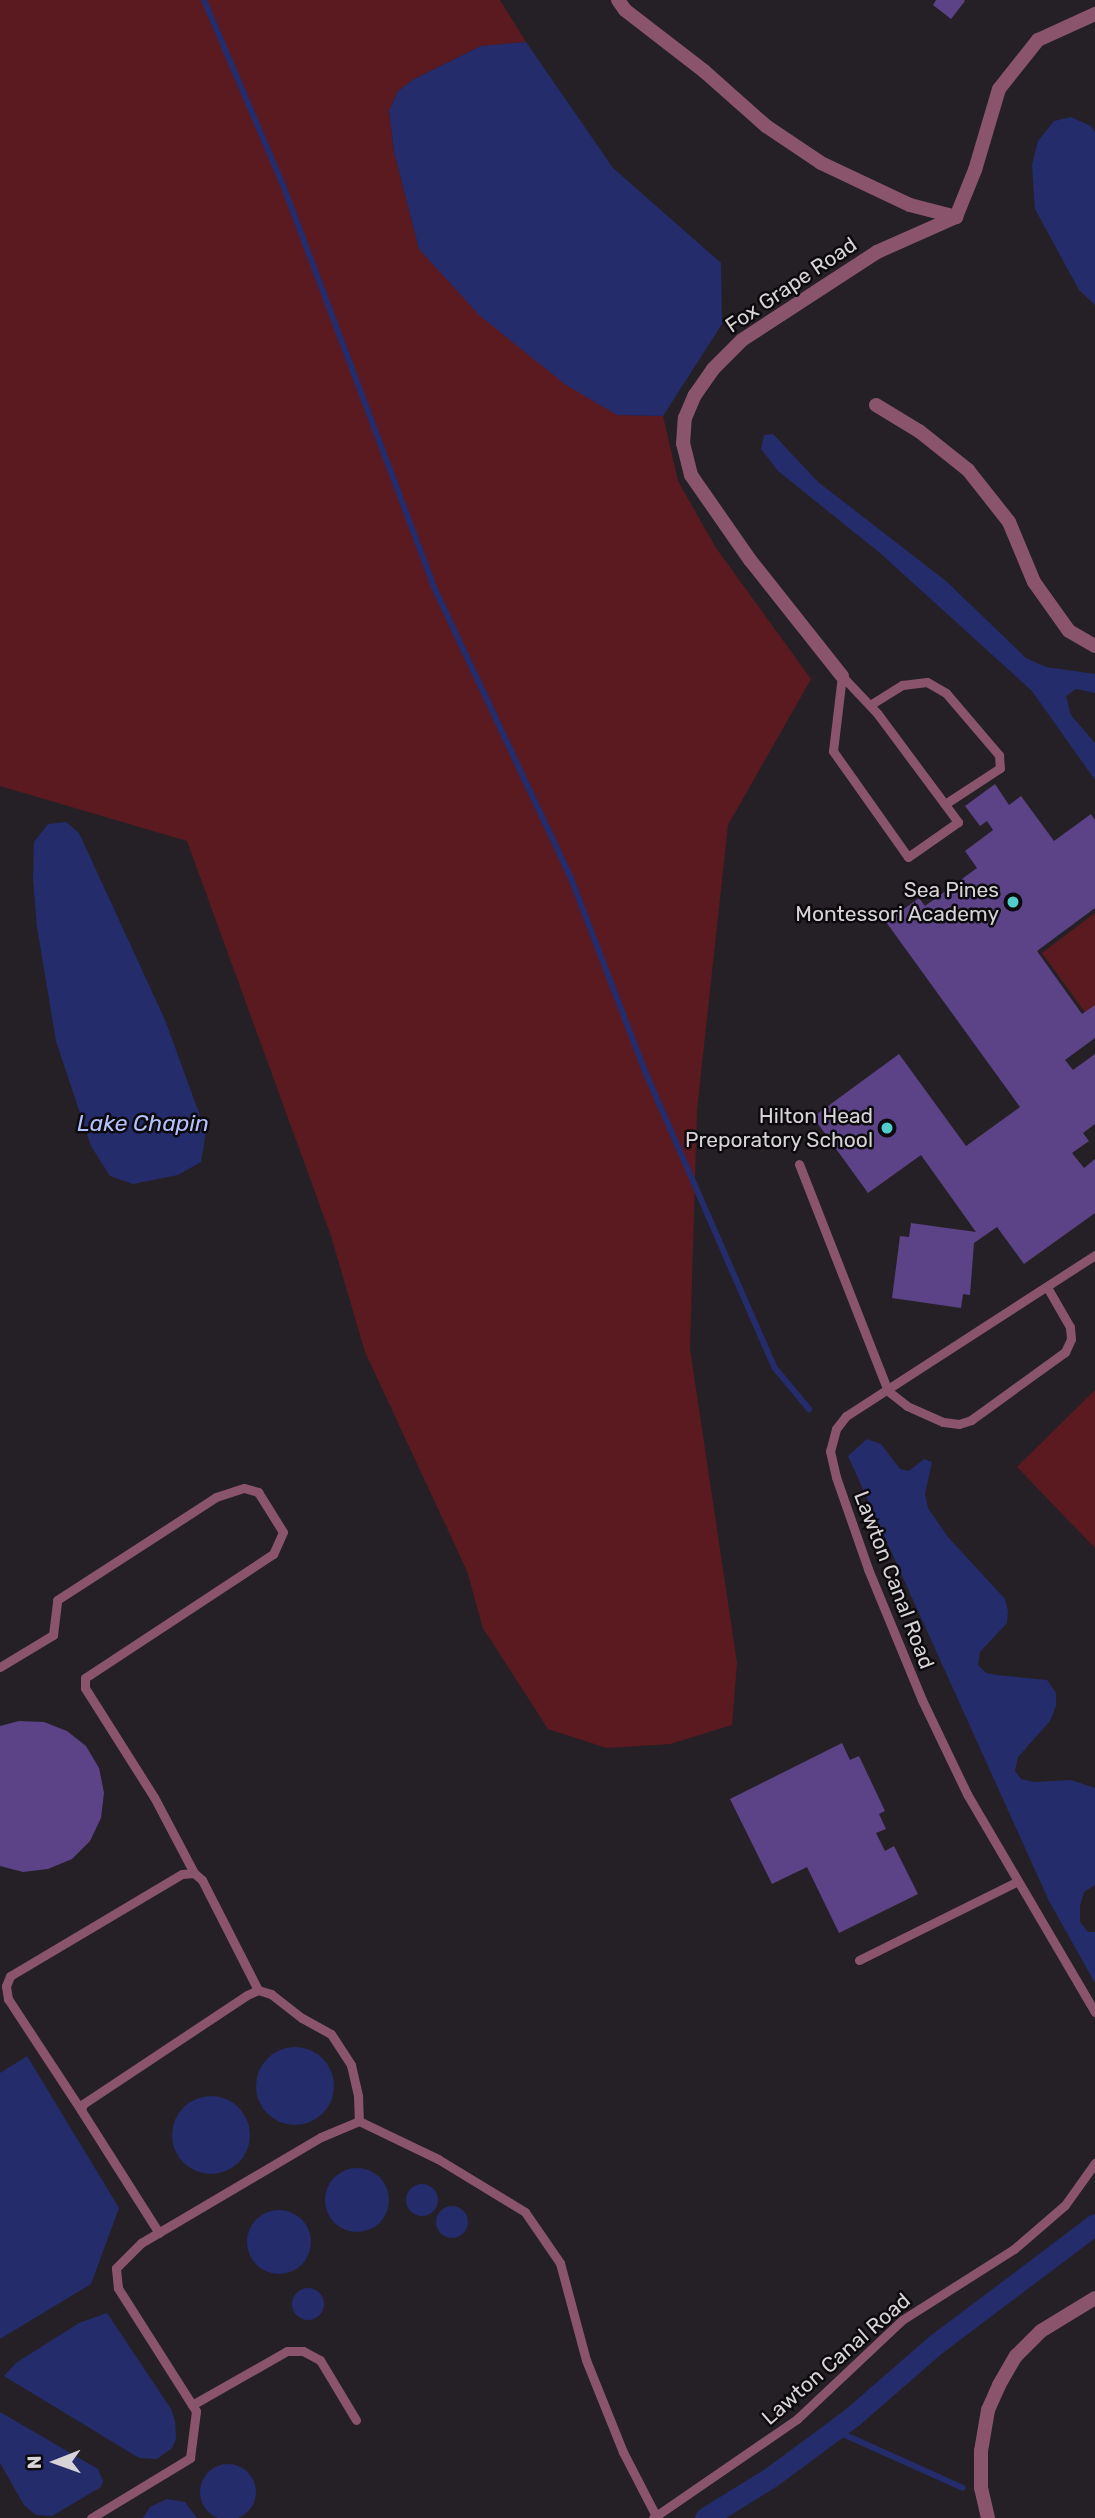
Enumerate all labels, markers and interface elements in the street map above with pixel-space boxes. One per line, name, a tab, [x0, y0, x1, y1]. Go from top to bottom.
street label: Fox Grape Road	[720, 232, 862, 338]
place label: Sea Pines Montessori Academy	[795, 877, 999, 927]
marker: Sea Pines Montessori Academy	[1005, 894, 1021, 910]
place label: Hilton Head Preporatory School	[684, 1103, 873, 1153]
water label: Lake Chapin	[77, 1109, 209, 1137]
marker: Hilton Head Preporatory School	[879, 1120, 895, 1136]
street label: Lawton Canal Road	[849, 1488, 939, 1672]
street label: Lawton Canal Road	[757, 2288, 915, 2430]
north arrow	[21, 2427, 91, 2497]
text: N	[23, 2455, 46, 2469]

